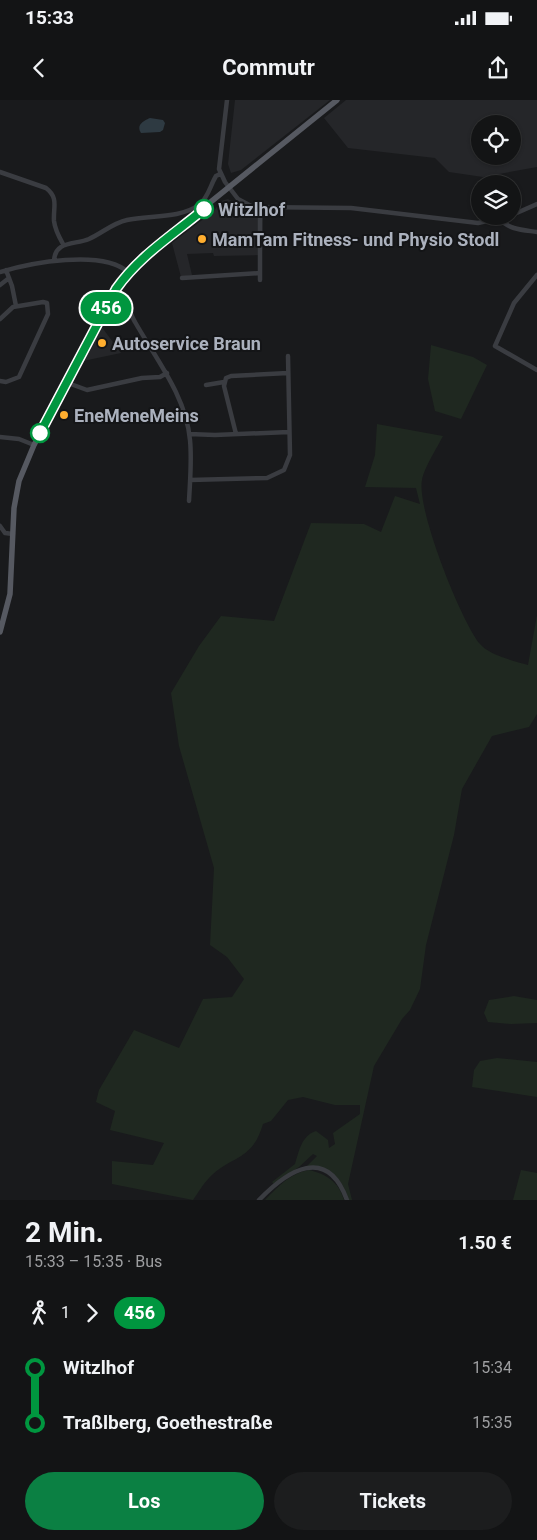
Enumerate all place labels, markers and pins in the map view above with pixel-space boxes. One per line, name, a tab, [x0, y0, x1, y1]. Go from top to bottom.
marker: Witzlhof	[194, 199, 214, 219]
place label: Witzlhof	[218, 199, 286, 220]
place label: MamTam Fitness- und Physio Stodl	[212, 229, 499, 250]
marker: MamTam Fitness- und Physio Stodl	[196, 233, 208, 245]
place label: Autoservice Braun	[112, 333, 261, 354]
marker: Autoservice Braun	[96, 337, 108, 349]
place label: EneMeneMeins	[74, 405, 199, 426]
marker: EneMeneMeins	[58, 409, 70, 421]
unlabelled marker	[30, 423, 50, 443]

